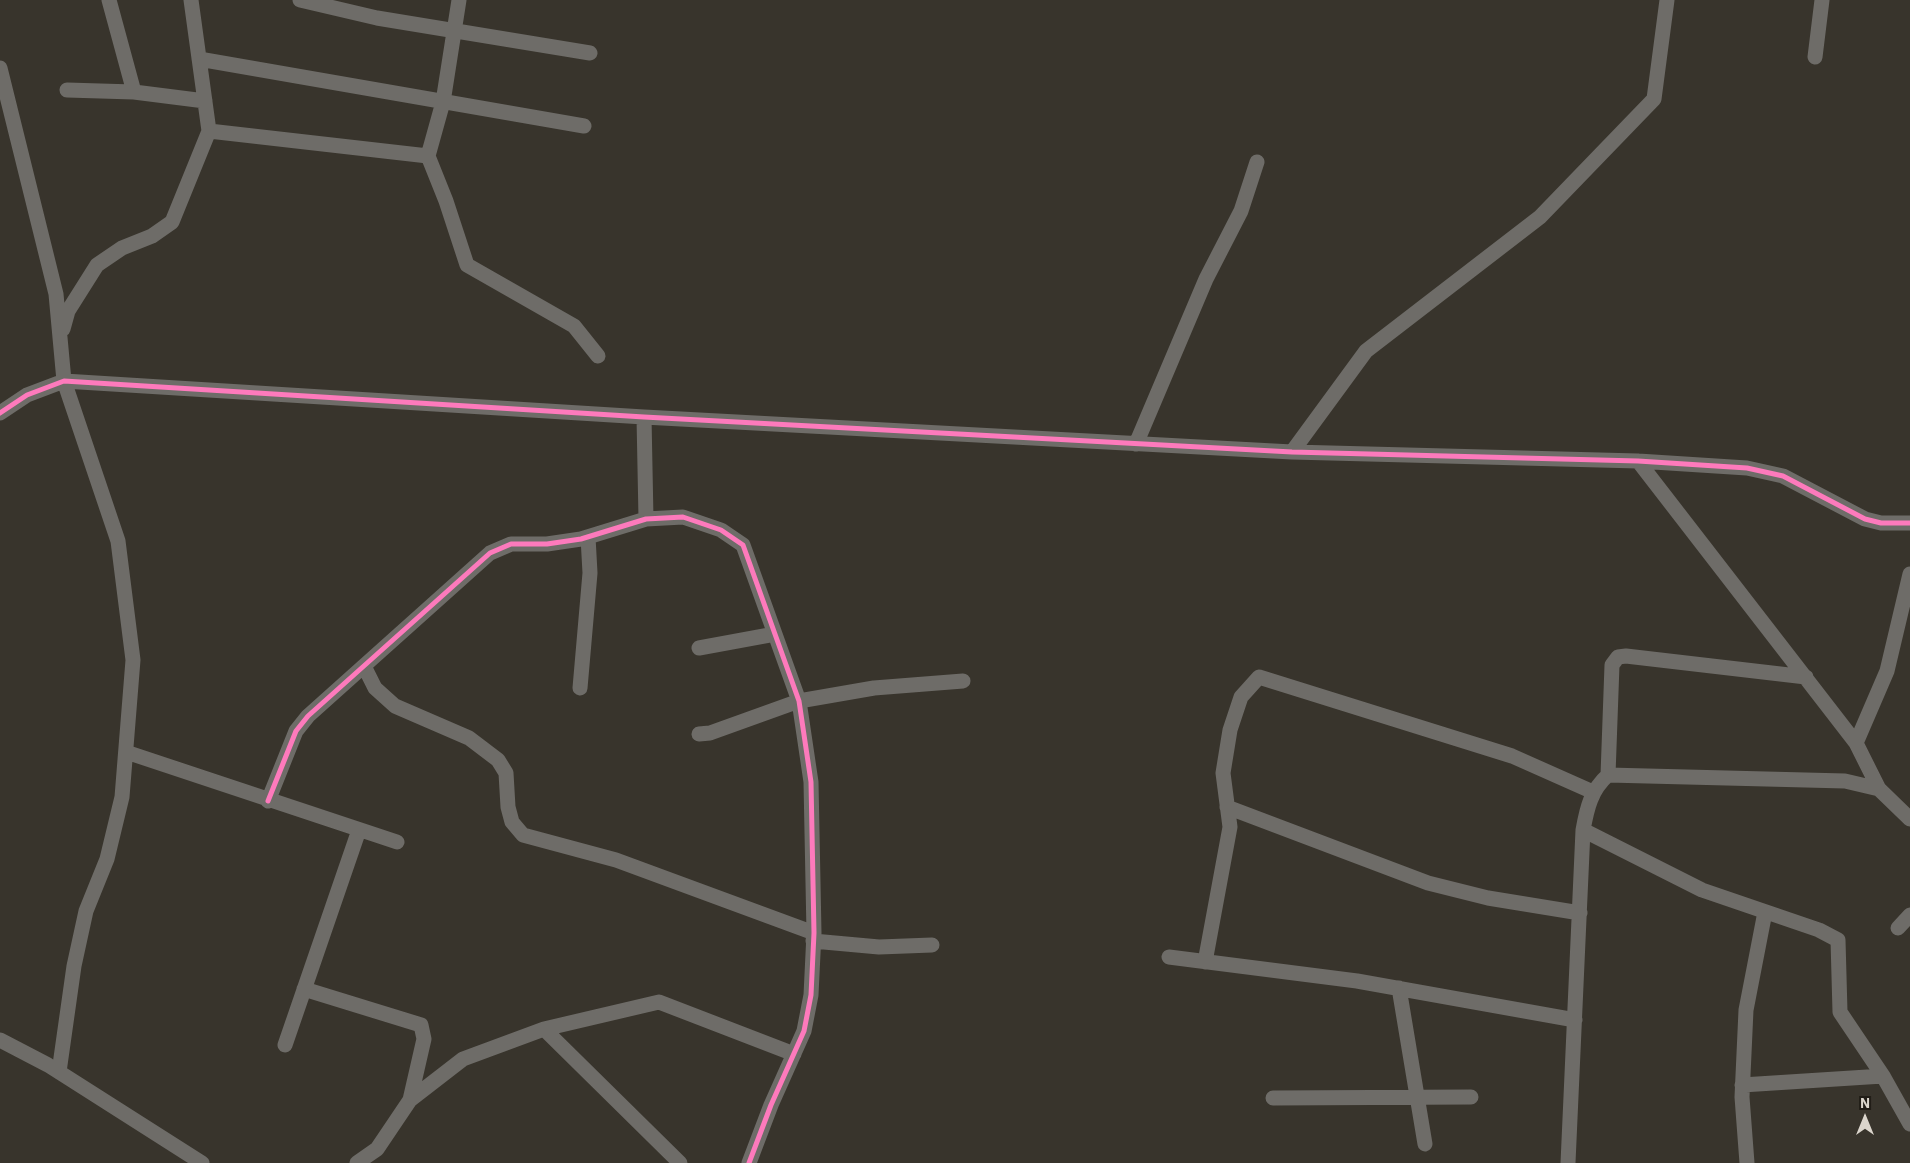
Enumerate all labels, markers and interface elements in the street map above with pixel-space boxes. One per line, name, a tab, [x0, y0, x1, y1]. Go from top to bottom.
north arrow	[1840, 1093, 1890, 1143]
text: N	[1860, 1094, 1870, 1112]

